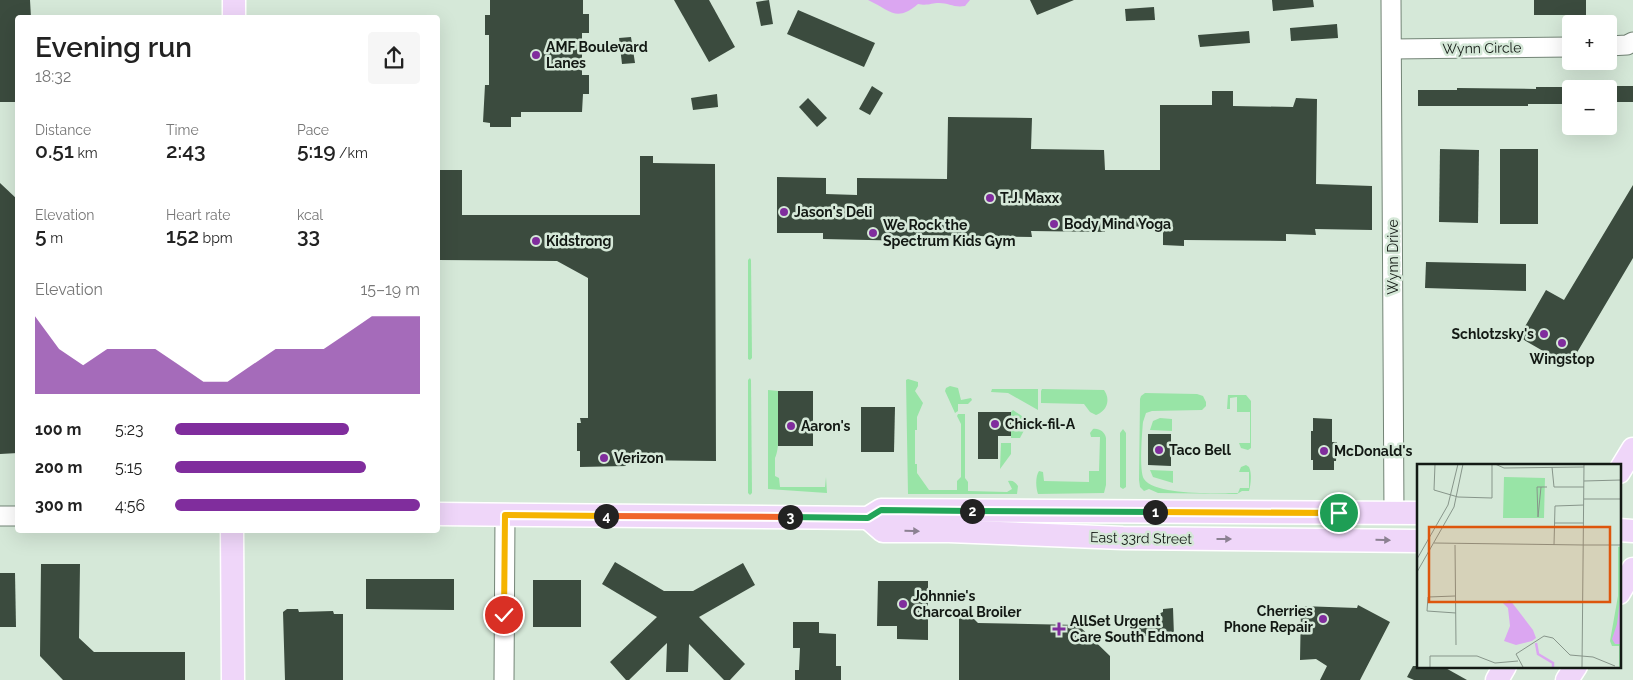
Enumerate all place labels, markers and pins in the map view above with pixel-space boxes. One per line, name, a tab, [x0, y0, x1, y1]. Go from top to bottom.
place label: AMF Boulevard Lanes	[546, 39, 648, 71]
marker: AMF Boulevard Lanes	[530, 49, 542, 61]
place label: T.J. Maxx	[1000, 190, 1060, 206]
marker: T.J. Maxx	[984, 192, 996, 204]
place label: Jason's Deli	[794, 204, 872, 220]
marker: Jason's Deli	[778, 206, 790, 218]
place label: Body Mind Yoga	[1064, 216, 1171, 232]
place label: We Rock the Spectrum Kids Gym	[883, 217, 1016, 249]
marker: Body Mind Yoga	[1048, 218, 1060, 230]
marker: We Rock the Spectrum Kids Gym	[867, 227, 879, 239]
place label: Kidstrong	[546, 233, 611, 249]
marker: Kidstrong	[530, 235, 542, 247]
place label: Schlotzsky's	[1451, 326, 1534, 342]
marker: Schlotzsky's	[1538, 328, 1550, 340]
marker: Wingstop	[1556, 337, 1568, 349]
place label: Wingstop	[1529, 351, 1595, 367]
place label: Chick-fil-A	[1005, 416, 1076, 432]
place label: Aaron's	[801, 418, 851, 434]
marker: Chick-fil-A	[989, 418, 1001, 430]
marker: Aaron's	[785, 420, 797, 432]
place label: Taco Bell	[1169, 442, 1232, 458]
place label: McDonald's	[1334, 443, 1413, 459]
marker: Taco Bell	[1153, 444, 1165, 456]
marker: McDonald's	[1318, 445, 1330, 457]
place label: Verizon	[614, 450, 664, 466]
marker: Verizon	[598, 452, 610, 464]
pin	[1318, 492, 1360, 534]
pin: 2	[960, 498, 984, 524]
pin: 1	[1142, 500, 1168, 524]
pin: 4	[594, 504, 618, 528]
pin: 3	[778, 504, 802, 530]
place label: Johnnie's Charcoal Broiler	[913, 588, 1022, 620]
pin	[483, 594, 525, 636]
marker: Johnnie's Charcoal Broiler	[897, 598, 909, 610]
place label: Cherries Phone Repair	[1224, 603, 1314, 635]
place label: AllSet Urgent Care South Edmond	[1070, 613, 1204, 645]
marker: Cherries Phone Repair	[1317, 613, 1329, 625]
marker: AllSet Urgent Care South Edmond	[1052, 622, 1066, 636]

